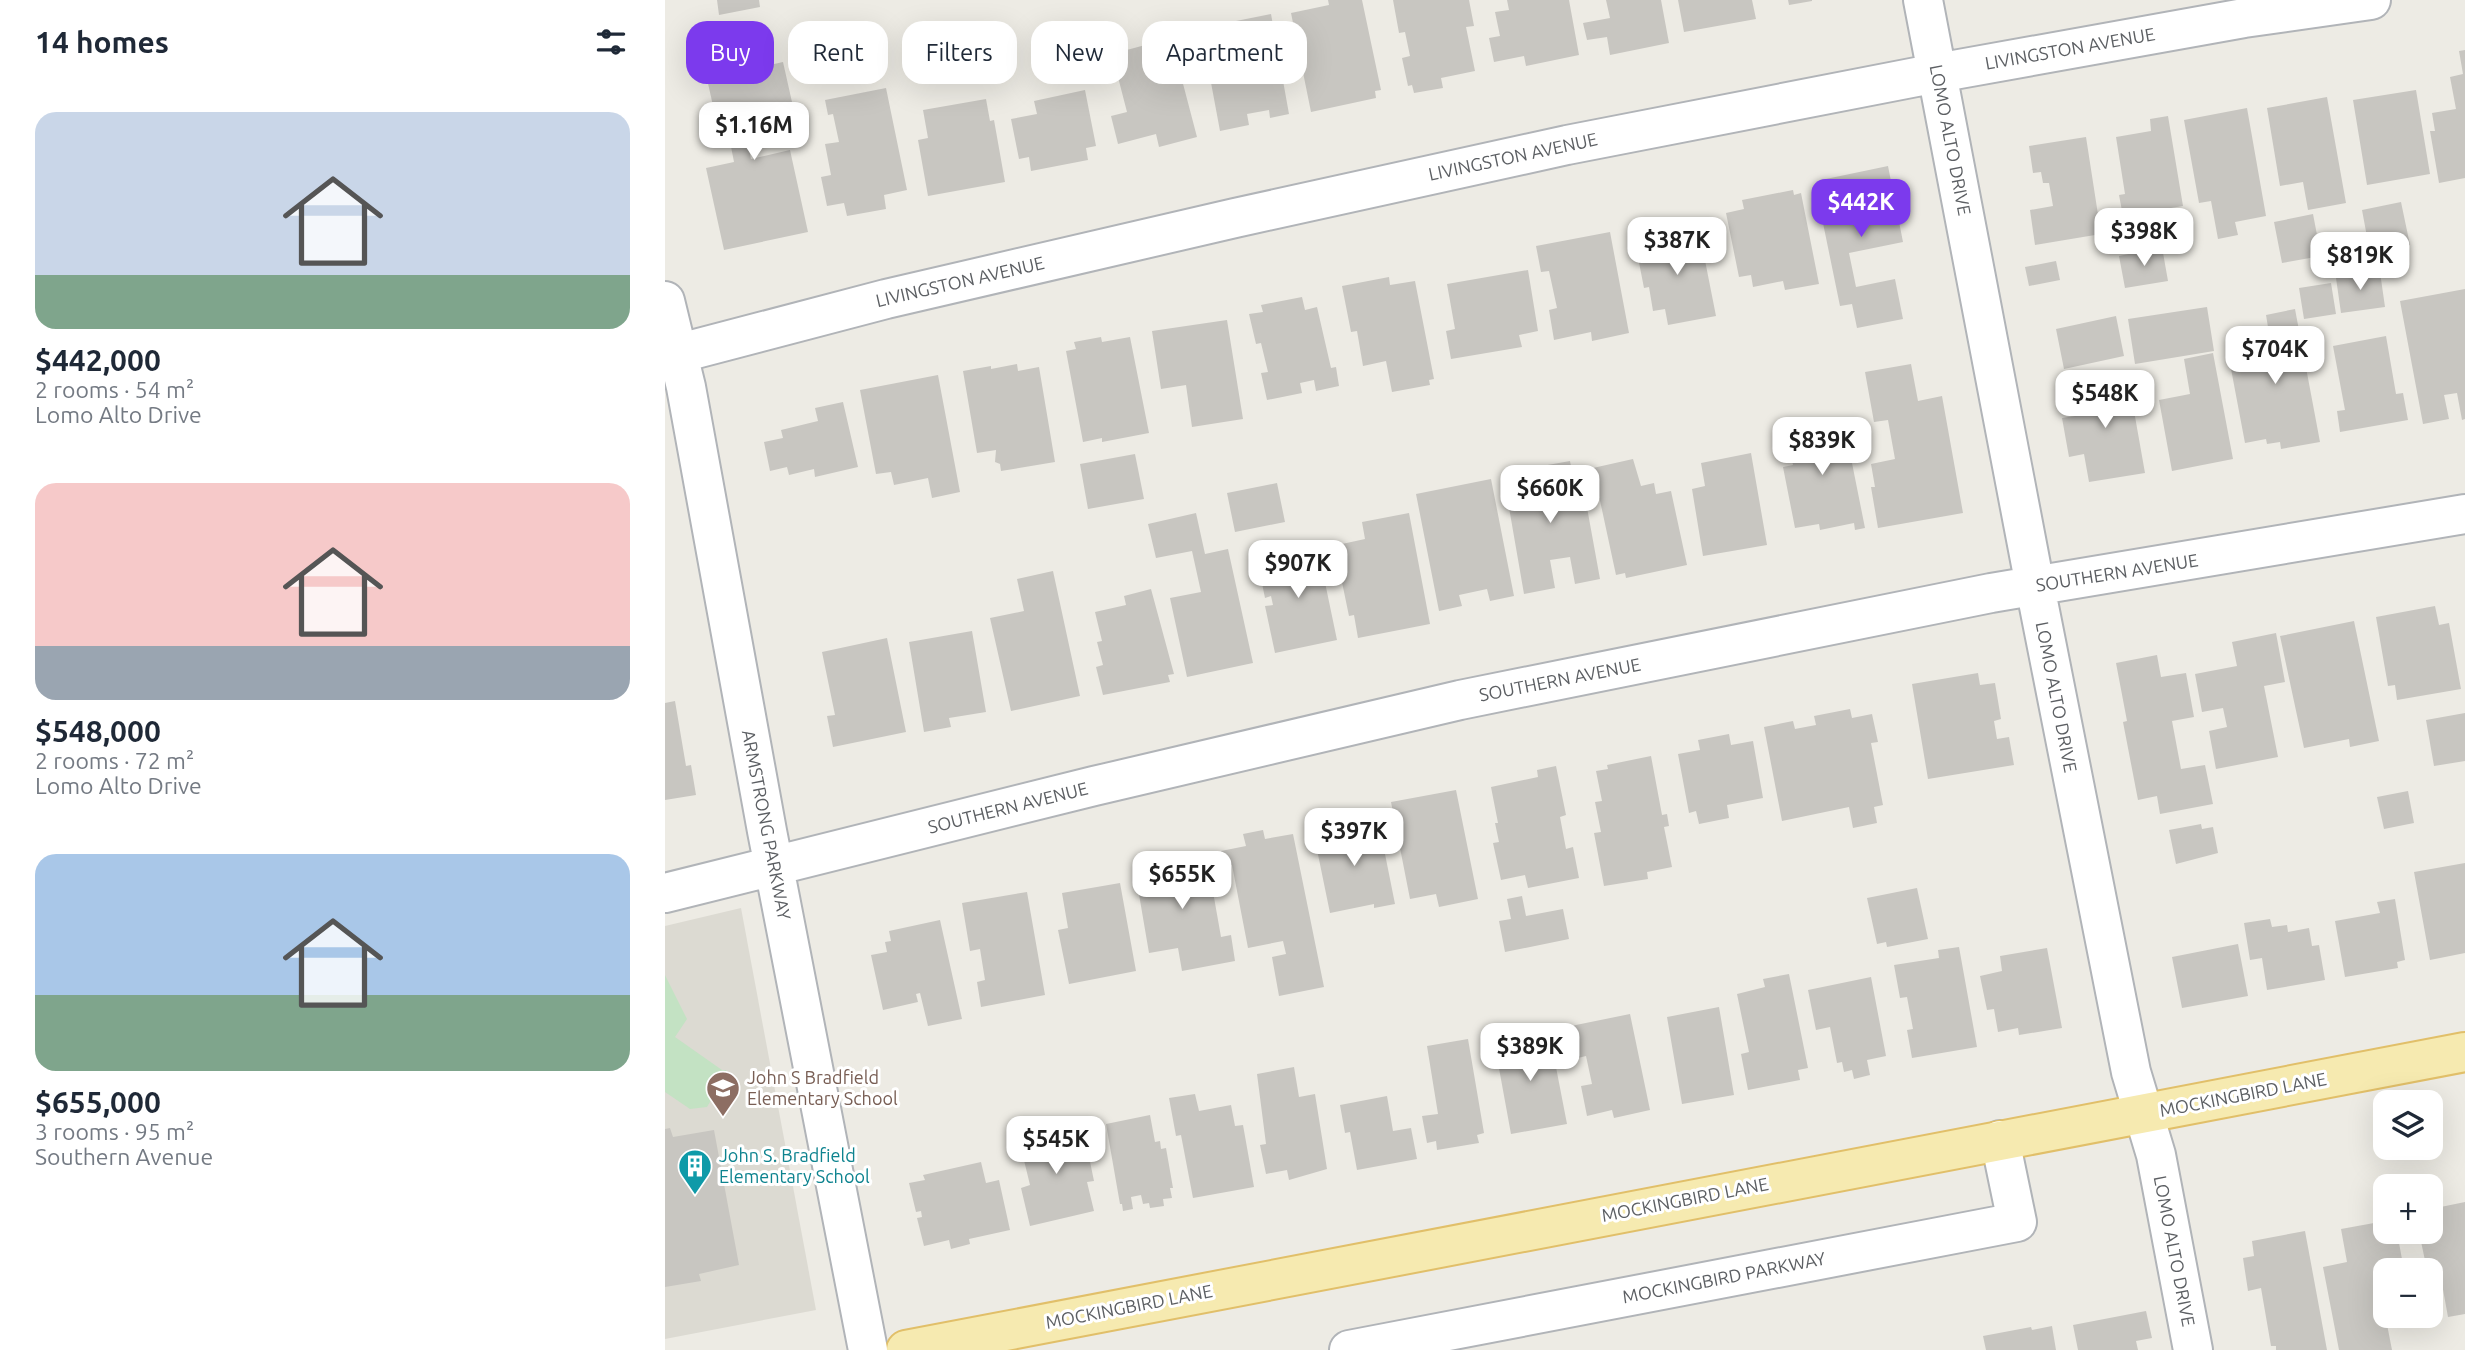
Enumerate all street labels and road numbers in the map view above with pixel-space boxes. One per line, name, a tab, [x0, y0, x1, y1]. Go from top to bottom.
street label: LIVINGSTON AVENUE	[1983, 23, 2156, 73]
street label: LOMO ALTO DRIVE	[1927, 63, 1975, 217]
street label: LIVINGSTON AVENUE	[1427, 128, 1599, 184]
street label: LIVINGSTON AVENUE	[874, 252, 1046, 310]
street label: SOUTHERN AVENUE	[2034, 549, 2199, 595]
street label: LOMO ALTO DRIVE	[2033, 620, 2081, 774]
street label: SOUTHERN AVENUE	[1477, 654, 1642, 704]
street label: ARMSTRONG PARKWAY	[739, 728, 795, 922]
street label: SOUTHERN AVENUE	[926, 777, 1090, 837]
street label: MOCKINGBIRD LANE	[2158, 1068, 2328, 1120]
street label: MOCKINGBIRD LANE	[1600, 1173, 1770, 1225]
street label: LOMO ALTO DRIVE	[2151, 1174, 2199, 1328]
street label: MOCKINGBIRD PARKWAY	[1621, 1247, 1828, 1307]
street label: MOCKINGBIRD LANE	[1044, 1280, 1214, 1332]

